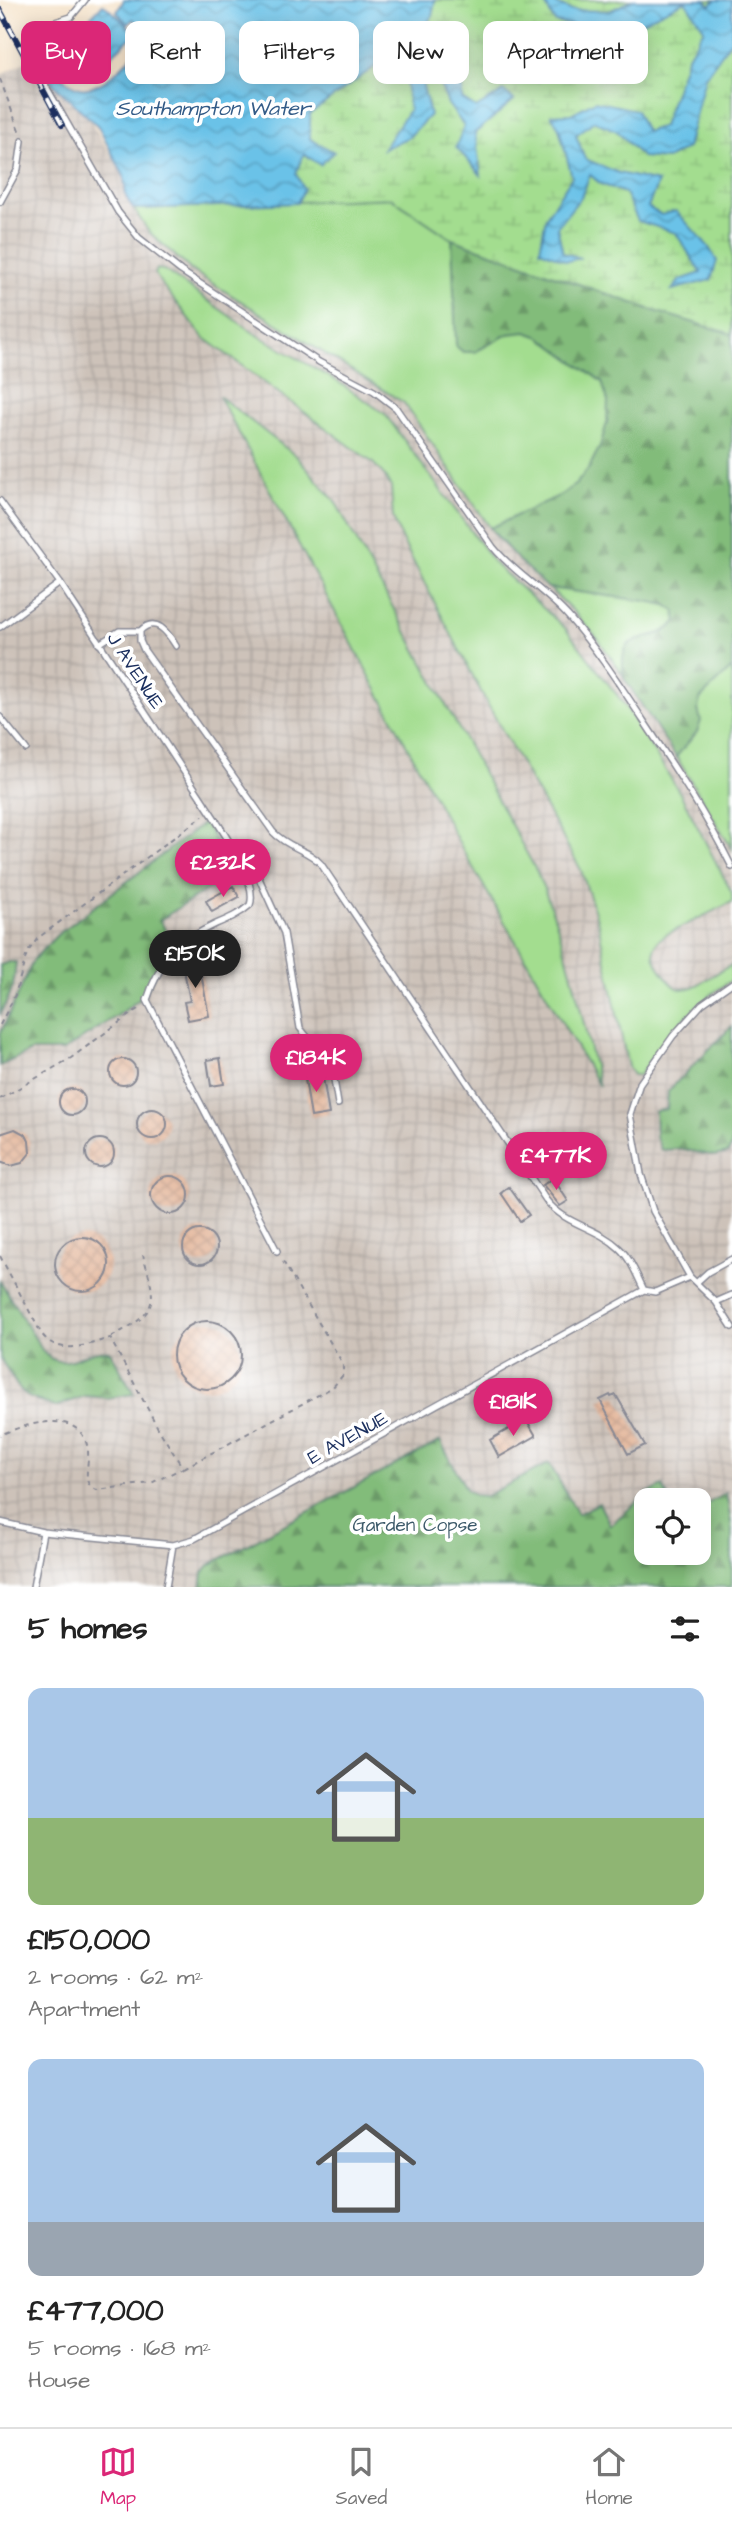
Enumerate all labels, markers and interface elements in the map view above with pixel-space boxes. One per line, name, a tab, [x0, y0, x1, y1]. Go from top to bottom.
chip: Buy	[21, 21, 111, 84]
chip: Rent	[125, 21, 225, 84]
chip: Filters	[239, 21, 359, 84]
chip: New	[373, 21, 469, 84]
chip: Apartment	[483, 21, 648, 84]
water label: Southampton Water	[116, 94, 313, 123]
street label: J AVENUE	[100, 627, 170, 715]
pin: £232K	[174, 839, 272, 899]
text: £232K	[191, 846, 255, 878]
pin: £150K	[146, 930, 244, 990]
text: £150K	[165, 937, 225, 969]
pin: £184K	[267, 1034, 365, 1094]
text: £184K	[286, 1041, 346, 1073]
pin: £477K	[507, 1132, 605, 1192]
text: £477K	[521, 1139, 591, 1171]
pin: £181K	[464, 1378, 562, 1438]
text: £181K	[489, 1385, 537, 1417]
street label: E AVENUE	[303, 1405, 393, 1471]
map controls	[634, 1488, 711, 1565]
button: locate	[634, 1488, 711, 1565]
park label: Garden Copse	[353, 1512, 477, 1539]
text: 5 homes	[28, 1608, 148, 1650]
icon: filters	[666, 1610, 704, 1648]
icon: home	[303, 1734, 429, 1860]
text: £150,000	[28, 1919, 150, 1961]
text: 2 rooms · 62 m²	[28, 1961, 203, 1993]
text: Apartment	[28, 1993, 140, 2025]
icon: home	[303, 2105, 429, 2231]
text: £477,000	[28, 2290, 164, 2332]
text: 5 rooms · 168 m²	[28, 2332, 211, 2364]
text: House	[28, 2364, 91, 2396]
tab: Map	[99, 2443, 137, 2512]
tab: Saved	[335, 2443, 387, 2512]
tab: Home	[586, 2443, 633, 2512]

